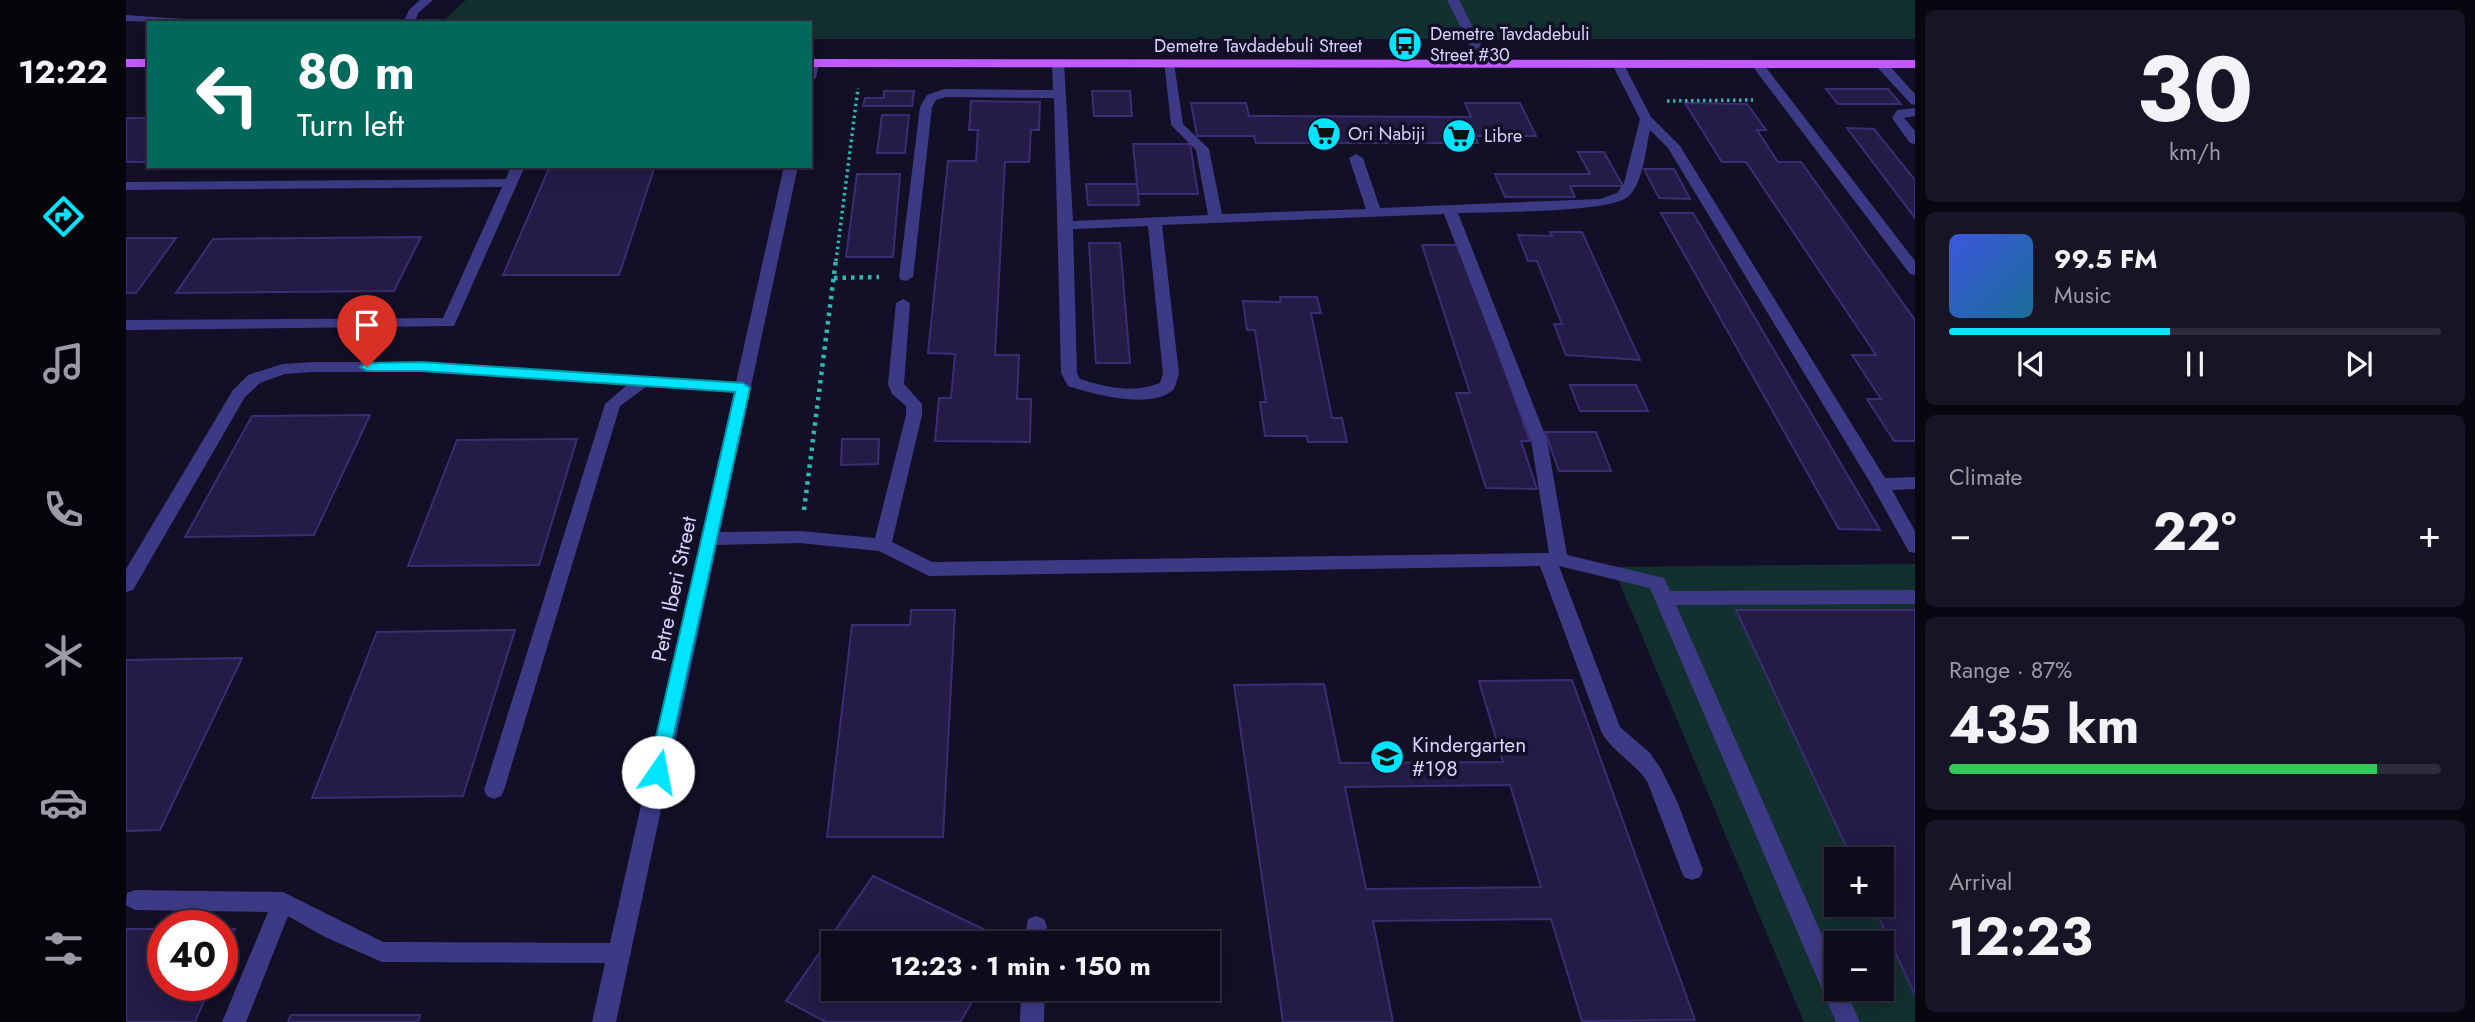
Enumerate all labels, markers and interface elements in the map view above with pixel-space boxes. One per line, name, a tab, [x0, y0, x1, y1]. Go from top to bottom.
place label: Demetre Tavdadebuli Street #30	[1430, 21, 1590, 68]
text: 30	[2137, 24, 2253, 155]
bus stop icon: Demetre Tavdadebuli Street #30	[1386, 25, 1424, 63]
street label: Demetre Tavdadebuli Street	[1154, 33, 1363, 59]
text: 80 m	[297, 37, 415, 107]
text: 12:22	[18, 49, 108, 95]
icon: left	[182, 49, 273, 140]
text: Turn left	[297, 102, 404, 148]
supermarket icon: Ori Nabiji	[1305, 115, 1343, 153]
supermarket icon: Libre	[1440, 117, 1478, 155]
place label: Ori Nabiji	[1348, 121, 1425, 147]
place label: Libre	[1484, 123, 1522, 149]
text: km/h	[2169, 135, 2221, 169]
icon: directions	[39, 192, 88, 241]
text: 99.5 FM	[2054, 240, 2157, 278]
text: Music	[2054, 278, 2111, 312]
pin	[337, 295, 397, 367]
icon: arrive	[348, 306, 386, 344]
icon: music	[39, 339, 88, 388]
icon: previous	[2012, 345, 2050, 383]
icon: pause	[2176, 345, 2214, 383]
icon: next	[2340, 345, 2378, 383]
text: Climate	[1949, 460, 2022, 494]
icon: phone	[39, 485, 88, 534]
text: 22°	[2153, 494, 2236, 570]
text: −	[1949, 506, 1971, 561]
text: +	[2418, 506, 2441, 561]
street label: Petre Iberi Street	[644, 514, 704, 664]
icon: climate	[39, 631, 88, 680]
text: Range · 87%	[1949, 653, 2072, 687]
text: 435 km	[1949, 687, 2139, 763]
place label: Kindergarten #198	[1412, 730, 1526, 784]
position arrow	[621, 735, 695, 809]
school or university icon: Kindergarten #198	[1368, 738, 1406, 776]
icon: car	[39, 778, 88, 827]
map controls	[1824, 847, 1894, 1001]
button: +	[1824, 847, 1894, 917]
text: Arrival	[1949, 865, 2012, 899]
text: 12:23	[1949, 899, 2093, 975]
speed limit sign: 40	[147, 910, 238, 1001]
icon: filters	[39, 924, 88, 973]
button: −	[1824, 931, 1894, 1001]
text: 12:23 · 1 min · 150 m	[890, 947, 1151, 985]

